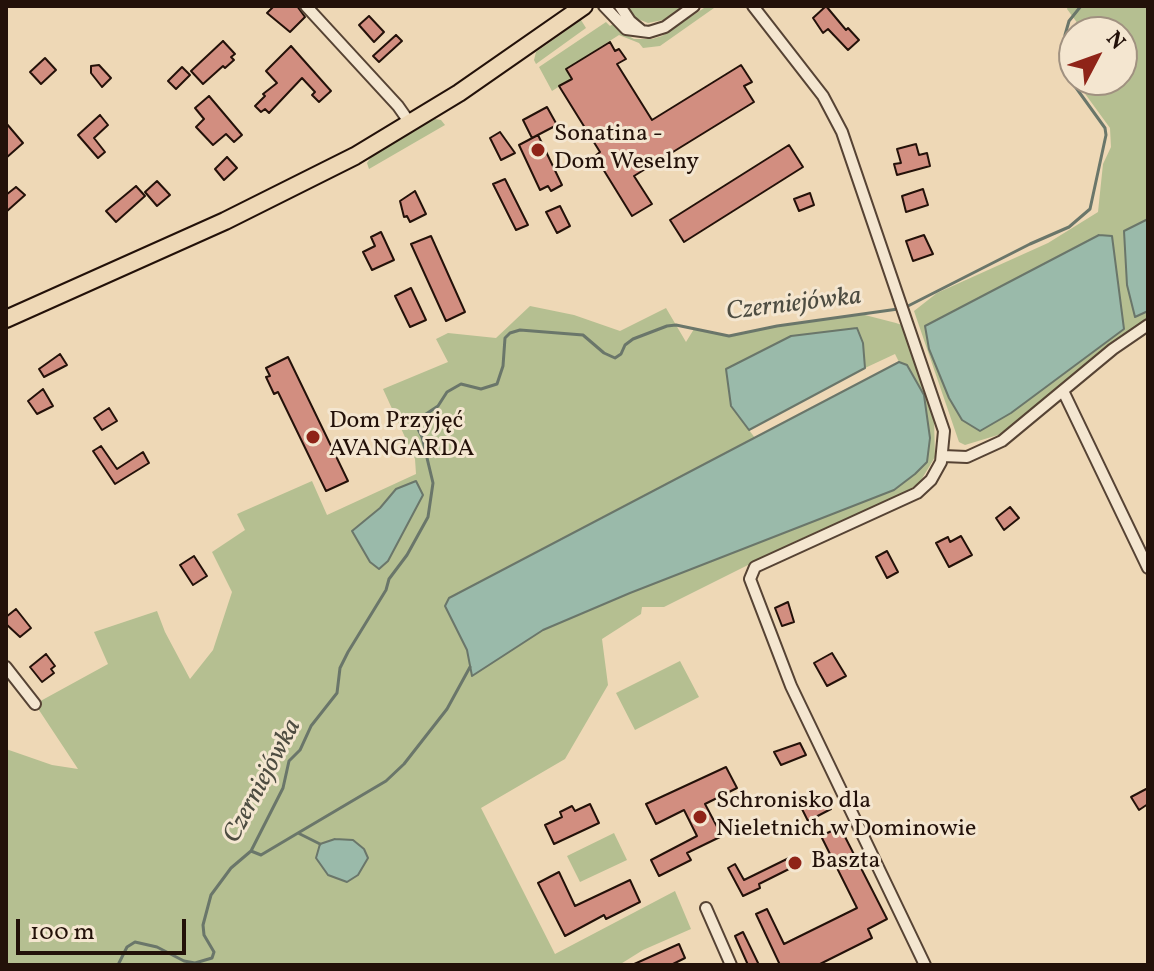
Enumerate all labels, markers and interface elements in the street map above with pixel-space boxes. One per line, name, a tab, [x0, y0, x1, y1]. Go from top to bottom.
north arrow	[1058, 16, 1138, 96]
text: N	[1098, 25, 1132, 57]
place label: Sonatina - Dom Weselny	[554, 122, 699, 178]
marker: Sonatina - Dom Weselny	[529, 141, 547, 159]
water label: Czerniejówka	[725, 282, 863, 330]
place label: Dom Przyjęć AVANGARDA	[329, 409, 474, 465]
marker: Dom Przyjęć AVANGARDA	[304, 428, 322, 446]
water label: Czerniejówka	[218, 715, 310, 849]
place label: Schronisko dla Nieletnich w Dominowie	[716, 789, 976, 845]
marker: Schronisko dla Nieletnich w Dominowie	[691, 808, 709, 826]
place label: Baszta	[811, 849, 881, 877]
marker: Baszta	[786, 854, 804, 872]
scale bar	[20, 903, 190, 953]
text: 100 m	[30, 916, 95, 950]

